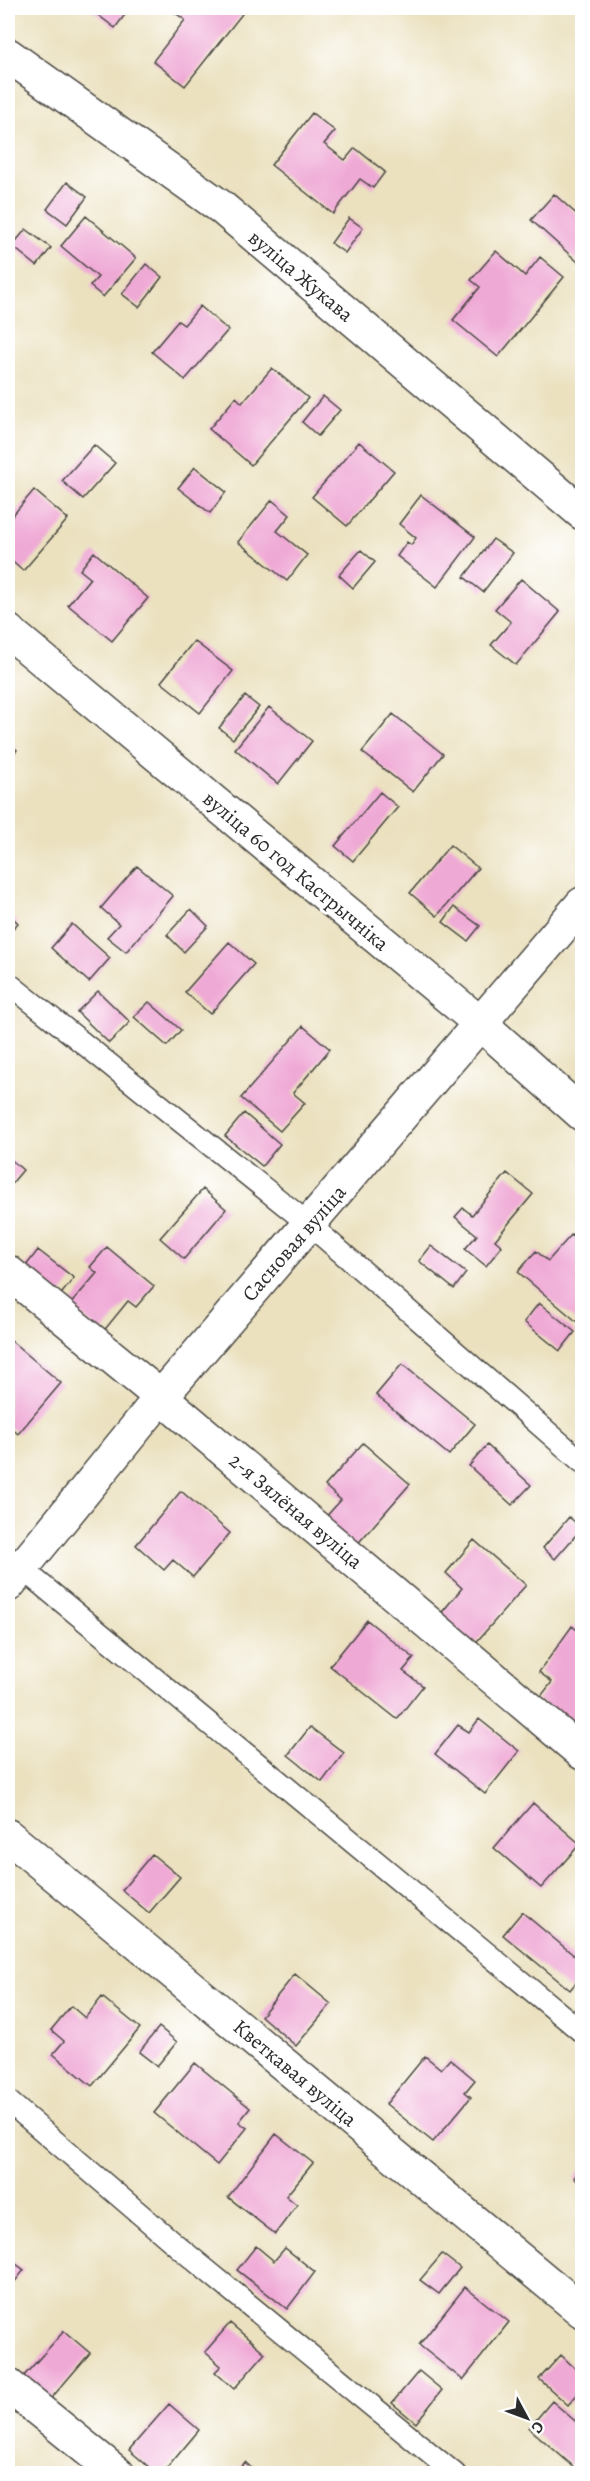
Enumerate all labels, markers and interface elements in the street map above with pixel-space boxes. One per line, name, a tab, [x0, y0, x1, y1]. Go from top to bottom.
street label: вуліца Жукава	[243, 224, 360, 328]
street label: вуліца 60 год Кастрычніка	[197, 785, 395, 957]
street label: Сасновая вуліца	[236, 1179, 353, 1307]
street label: 2-я Зялёная вуліца	[223, 1447, 369, 1575]
street label: Кветкавая вуліца	[227, 2013, 363, 2133]
north arrow	[497, 2388, 557, 2448]
text: С	[526, 2416, 549, 2438]

